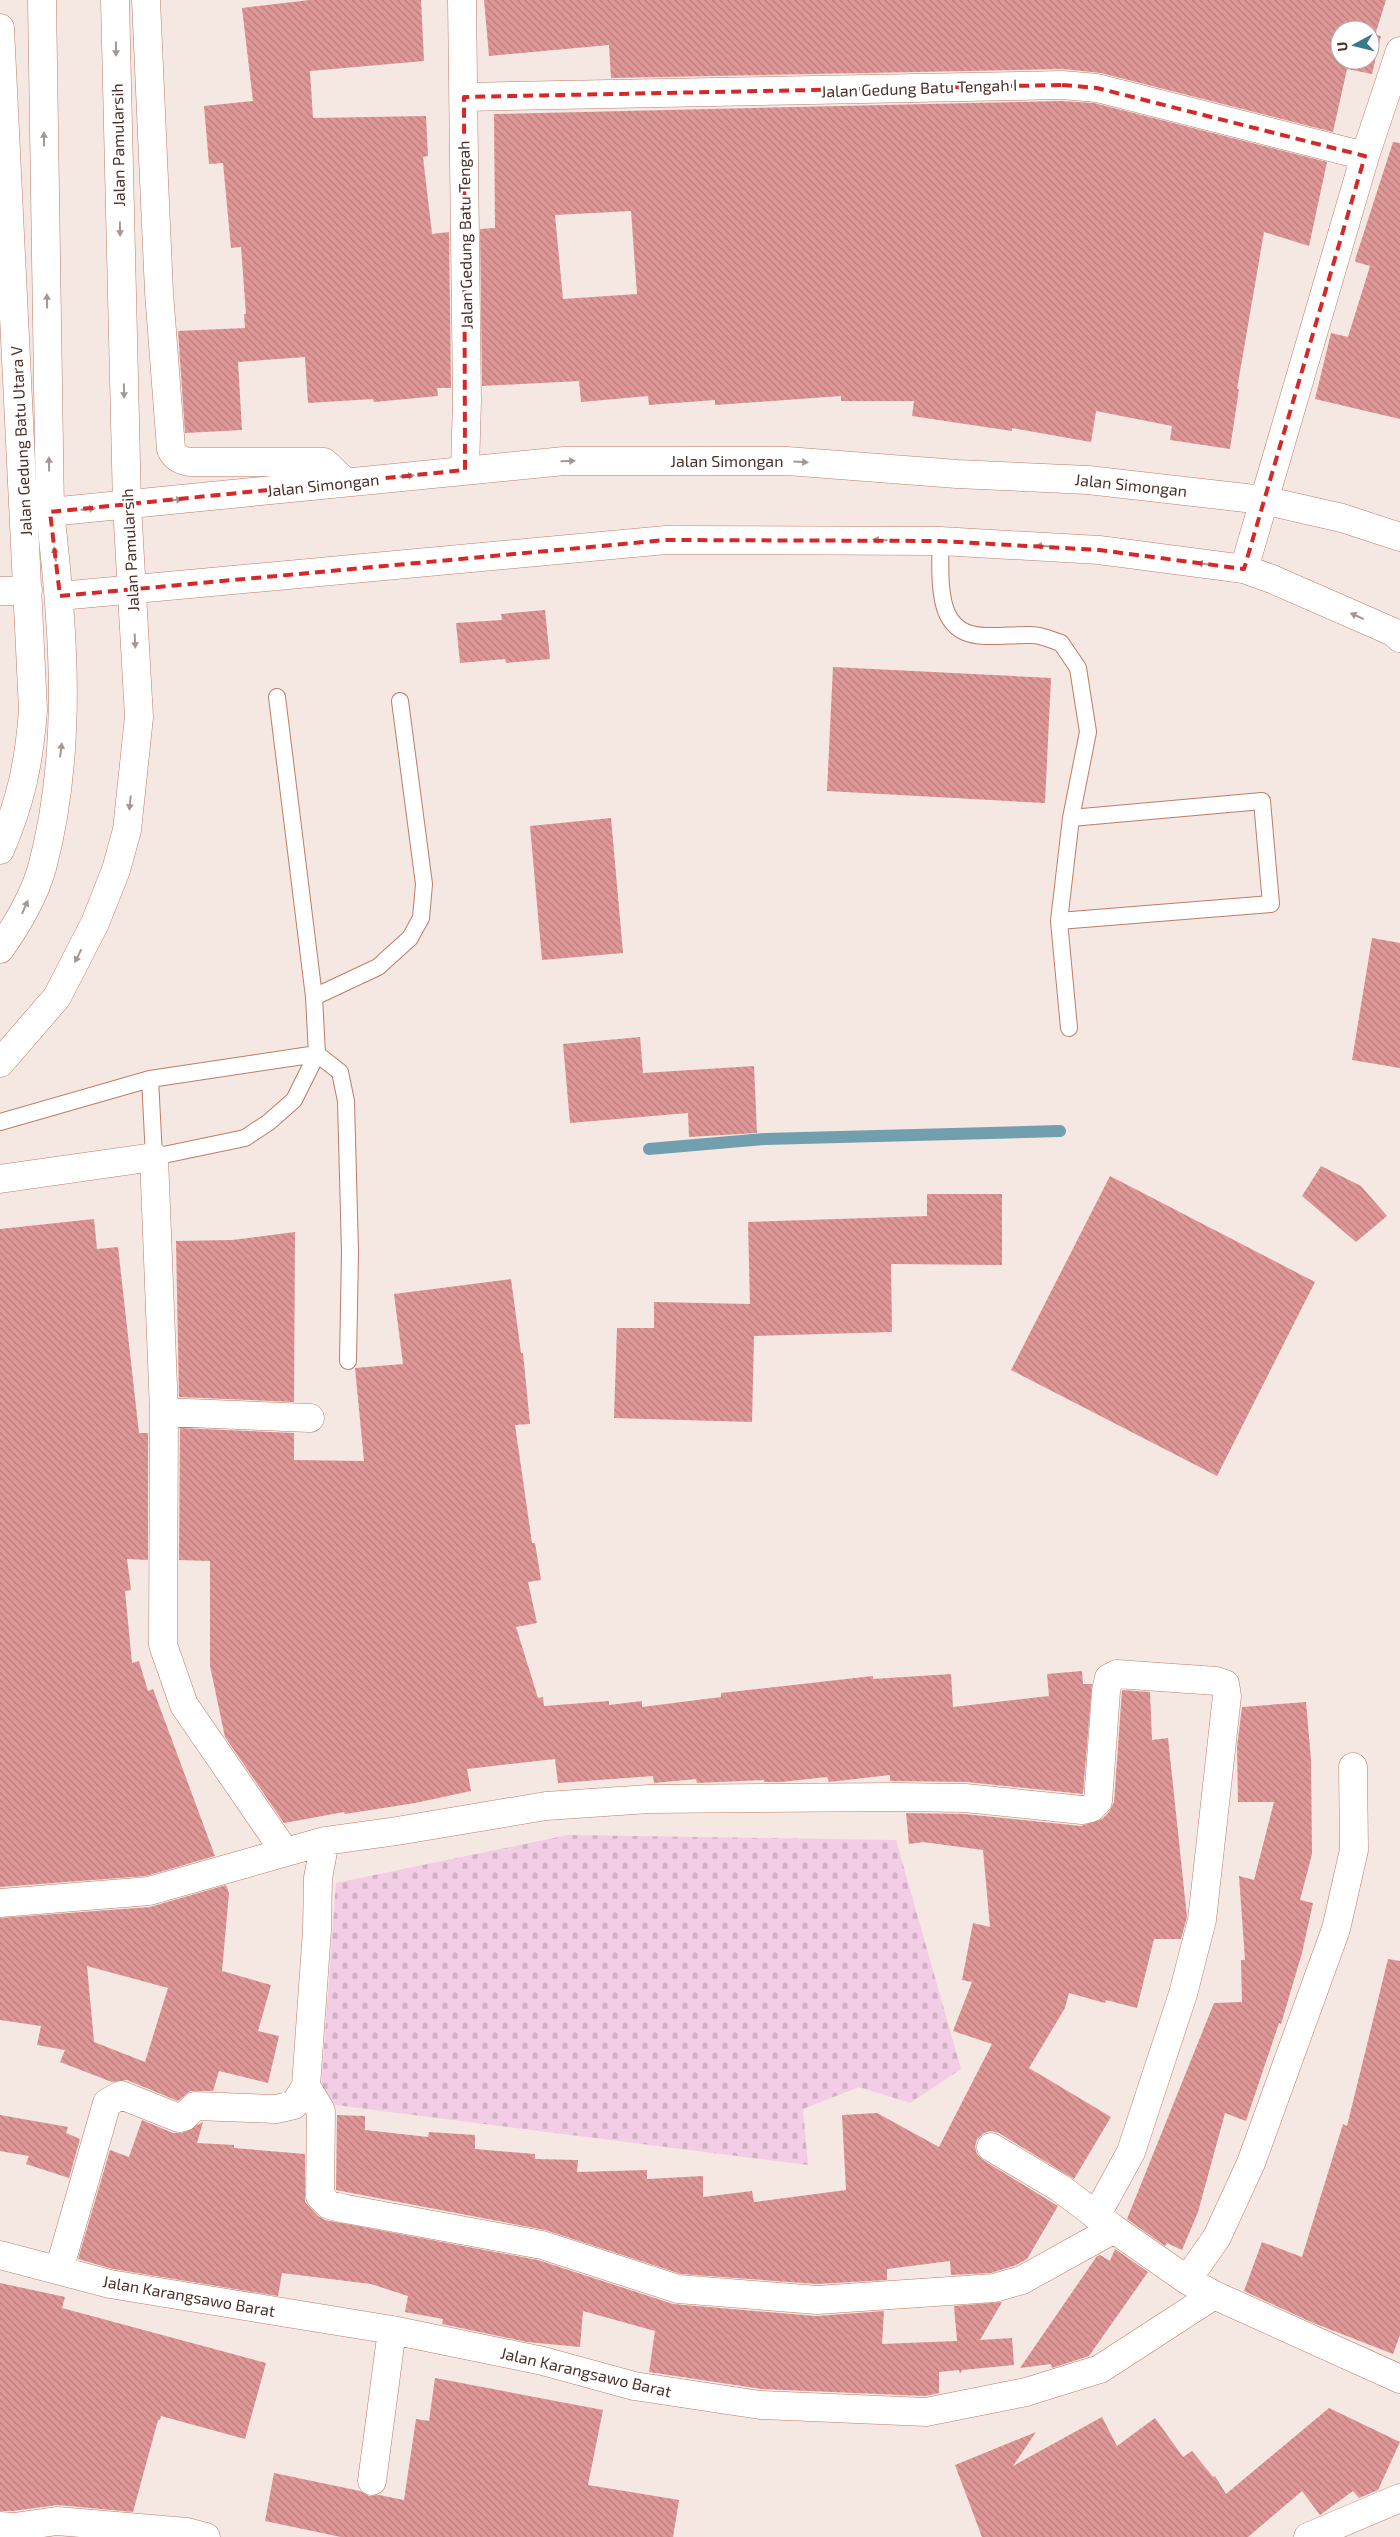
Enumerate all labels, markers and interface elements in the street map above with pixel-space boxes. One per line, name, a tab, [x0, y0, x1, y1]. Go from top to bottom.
north arrow	[1330, 20, 1380, 70]
one-way arrow	[112, 41, 120, 57]
text: U	[1333, 41, 1351, 52]
street label: Jalan Gedung Batu Tengah I	[820, 75, 1018, 100]
street label: Jalan Pamularsih	[107, 83, 128, 207]
one-way arrow	[40, 130, 48, 146]
street label: Jalan Gedung Batu Tengah	[453, 140, 476, 330]
one-way arrow	[117, 221, 125, 237]
one-way arrow	[43, 293, 51, 309]
street label: Jalan Gedung Batu Utara V	[6, 345, 35, 537]
one-way arrow	[120, 383, 128, 399]
street label: Jalan Simongan	[671, 451, 783, 470]
one-way arrow	[45, 455, 53, 471]
one-way arrow	[561, 457, 577, 465]
one-way arrow	[793, 459, 809, 467]
street label: Jalan Simongan	[266, 469, 380, 500]
street label: Jalan Simongan	[1074, 469, 1188, 500]
one-way arrow	[399, 472, 415, 480]
street label: Jalan Pamularsih	[117, 488, 142, 612]
one-way arrow	[168, 496, 184, 504]
one-way arrow	[81, 505, 97, 513]
one-way arrow	[872, 536, 888, 544]
one-way arrow	[1034, 542, 1050, 550]
one-way arrow	[51, 546, 59, 562]
one-way arrow	[1196, 560, 1212, 568]
one-way arrow	[1350, 612, 1364, 620]
one-way arrow	[131, 633, 139, 649]
one-way arrow	[57, 741, 65, 757]
one-way arrow	[126, 795, 134, 811]
one-way arrow	[21, 900, 29, 914]
one-way arrow	[74, 948, 82, 963]
street label: Jalan Karangsawo Barat	[101, 2271, 277, 2320]
street label: Jalan Karangsawo Barat	[499, 2343, 674, 2400]

